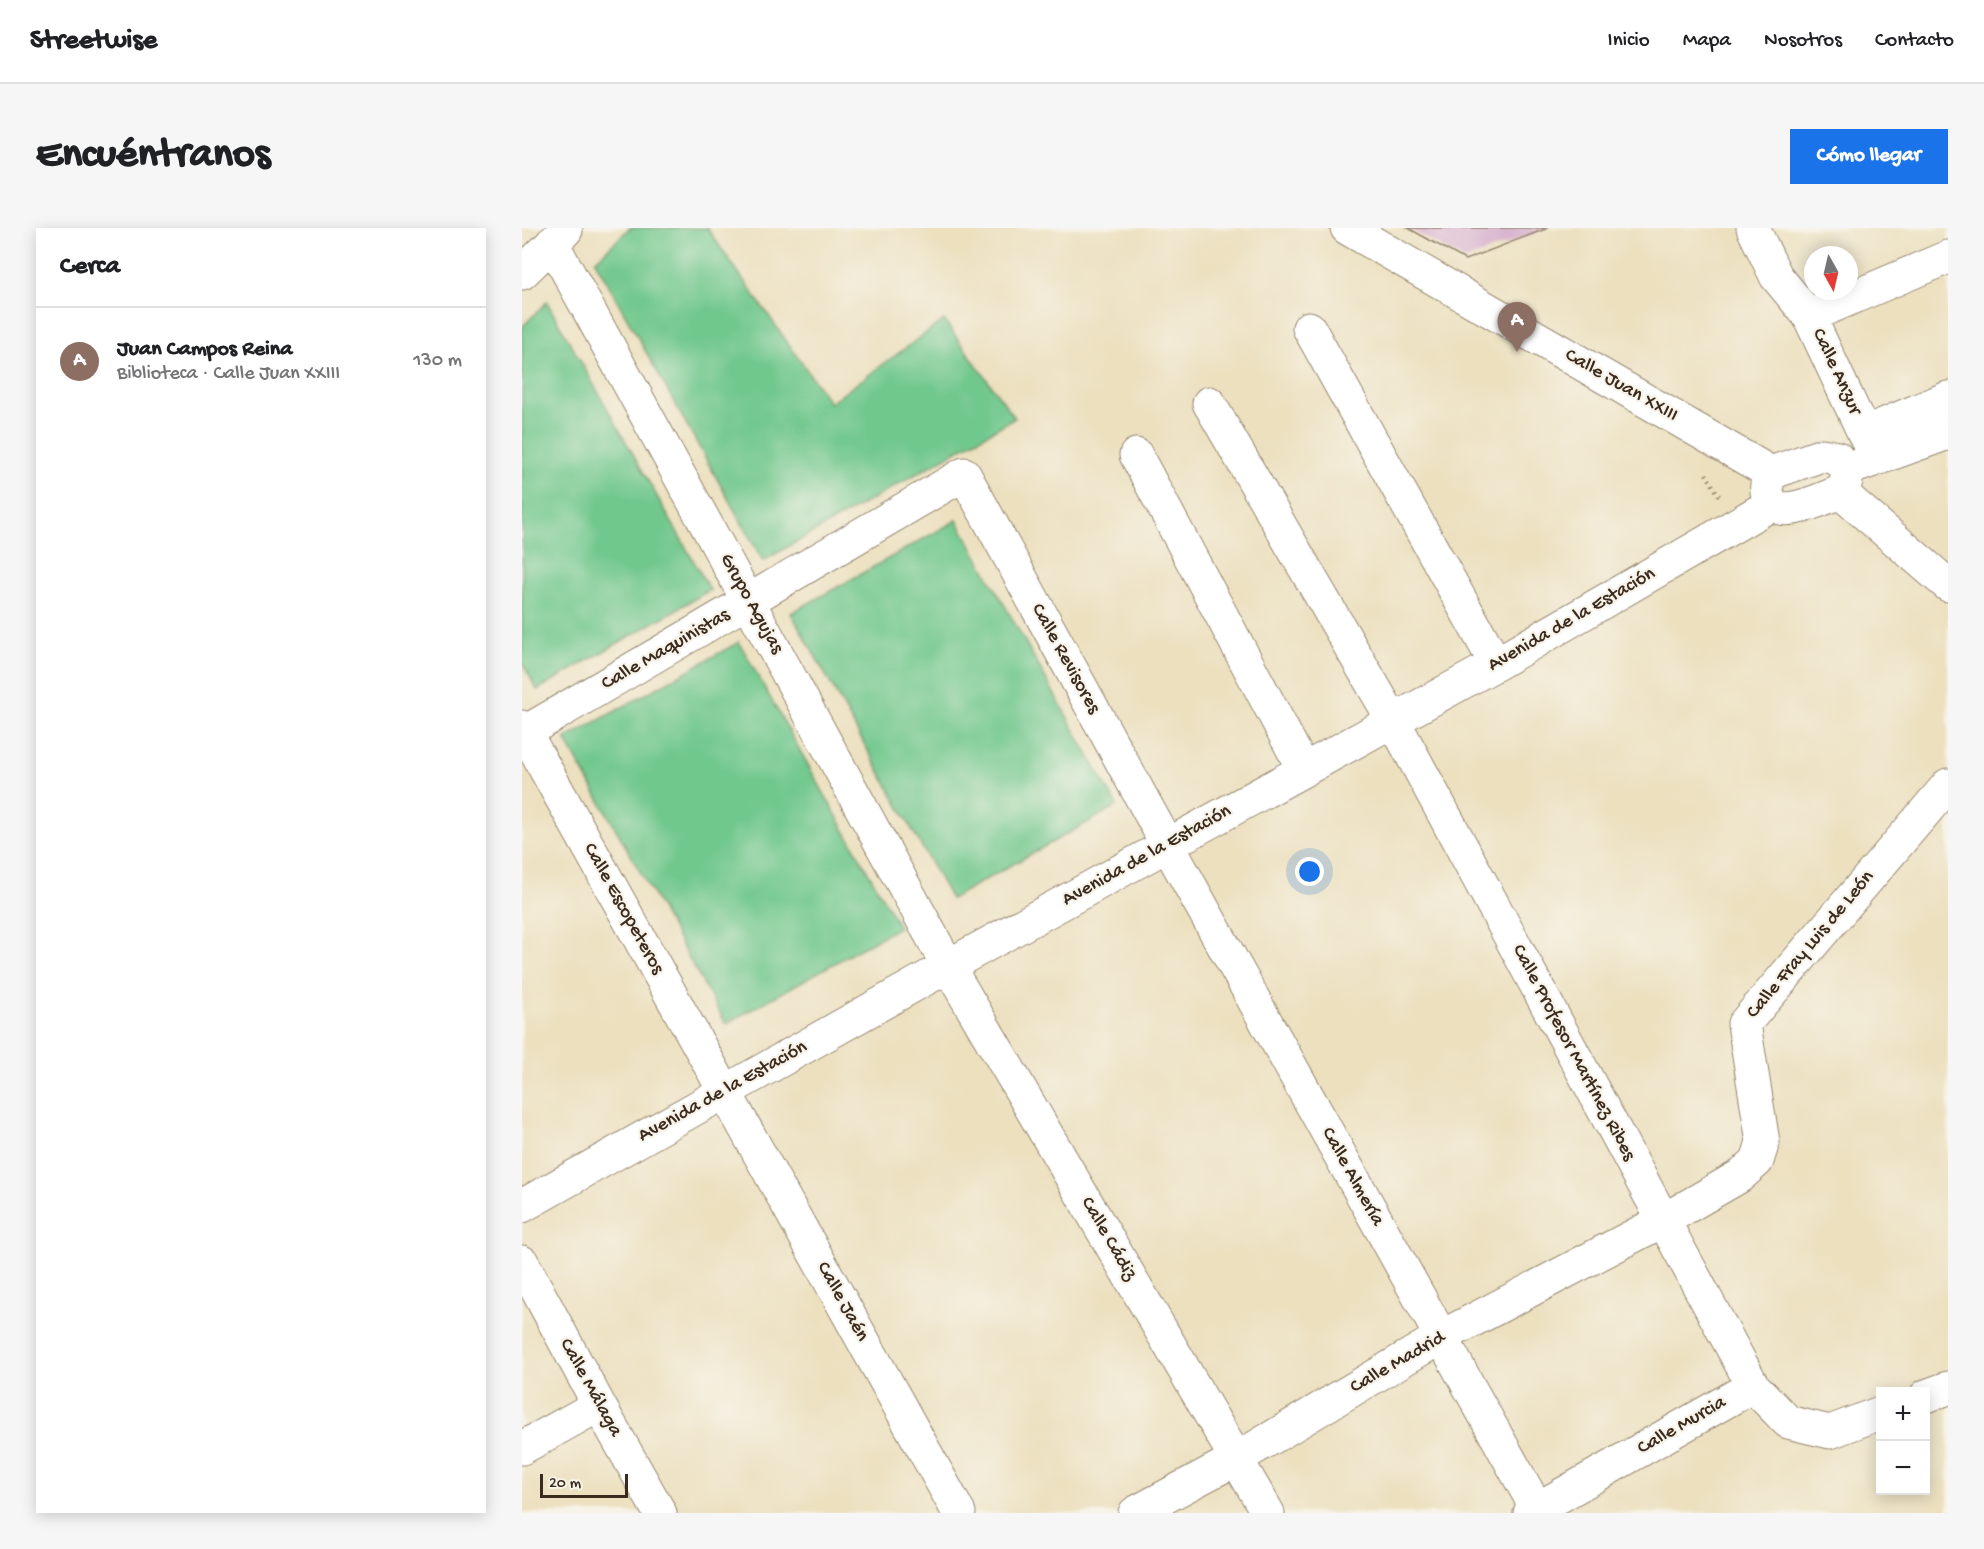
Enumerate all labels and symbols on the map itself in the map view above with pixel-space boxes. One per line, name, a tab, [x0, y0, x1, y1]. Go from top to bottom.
north arrow	[1804, 246, 1858, 300]
pin: A	[1498, 302, 1536, 352]
street label: Calle Anzur	[1806, 325, 1867, 420]
street label: Calle Juan XXIII	[1560, 344, 1682, 428]
street label: Grupo Agujas	[714, 550, 788, 659]
street label: Avenida de la Estación	[1484, 562, 1660, 677]
street label: Calle Revisores	[1025, 600, 1105, 719]
street label: Calle Maquinistas	[598, 604, 735, 696]
street label: Avenida de la Estación	[1059, 800, 1236, 912]
street label: Calle Escopeteros	[577, 839, 669, 979]
your location	[1295, 857, 1324, 886]
street label: Calle Fray Luis de León	[1742, 866, 1880, 1024]
street label: Calle Profesor Martínez Ribes	[1506, 941, 1640, 1165]
street label: Avenida de la Estación	[635, 1036, 812, 1148]
street label: Calle Almería	[1316, 1124, 1389, 1231]
street label: Calle Cádiz	[1075, 1193, 1142, 1286]
street label: Calle Jaén	[811, 1258, 873, 1346]
street label: Calle Madrid	[1346, 1325, 1451, 1399]
street label: Calle Málaga	[554, 1335, 627, 1442]
street label: Calle Murcia	[1634, 1391, 1731, 1461]
scale bar	[540, 1471, 628, 1498]

